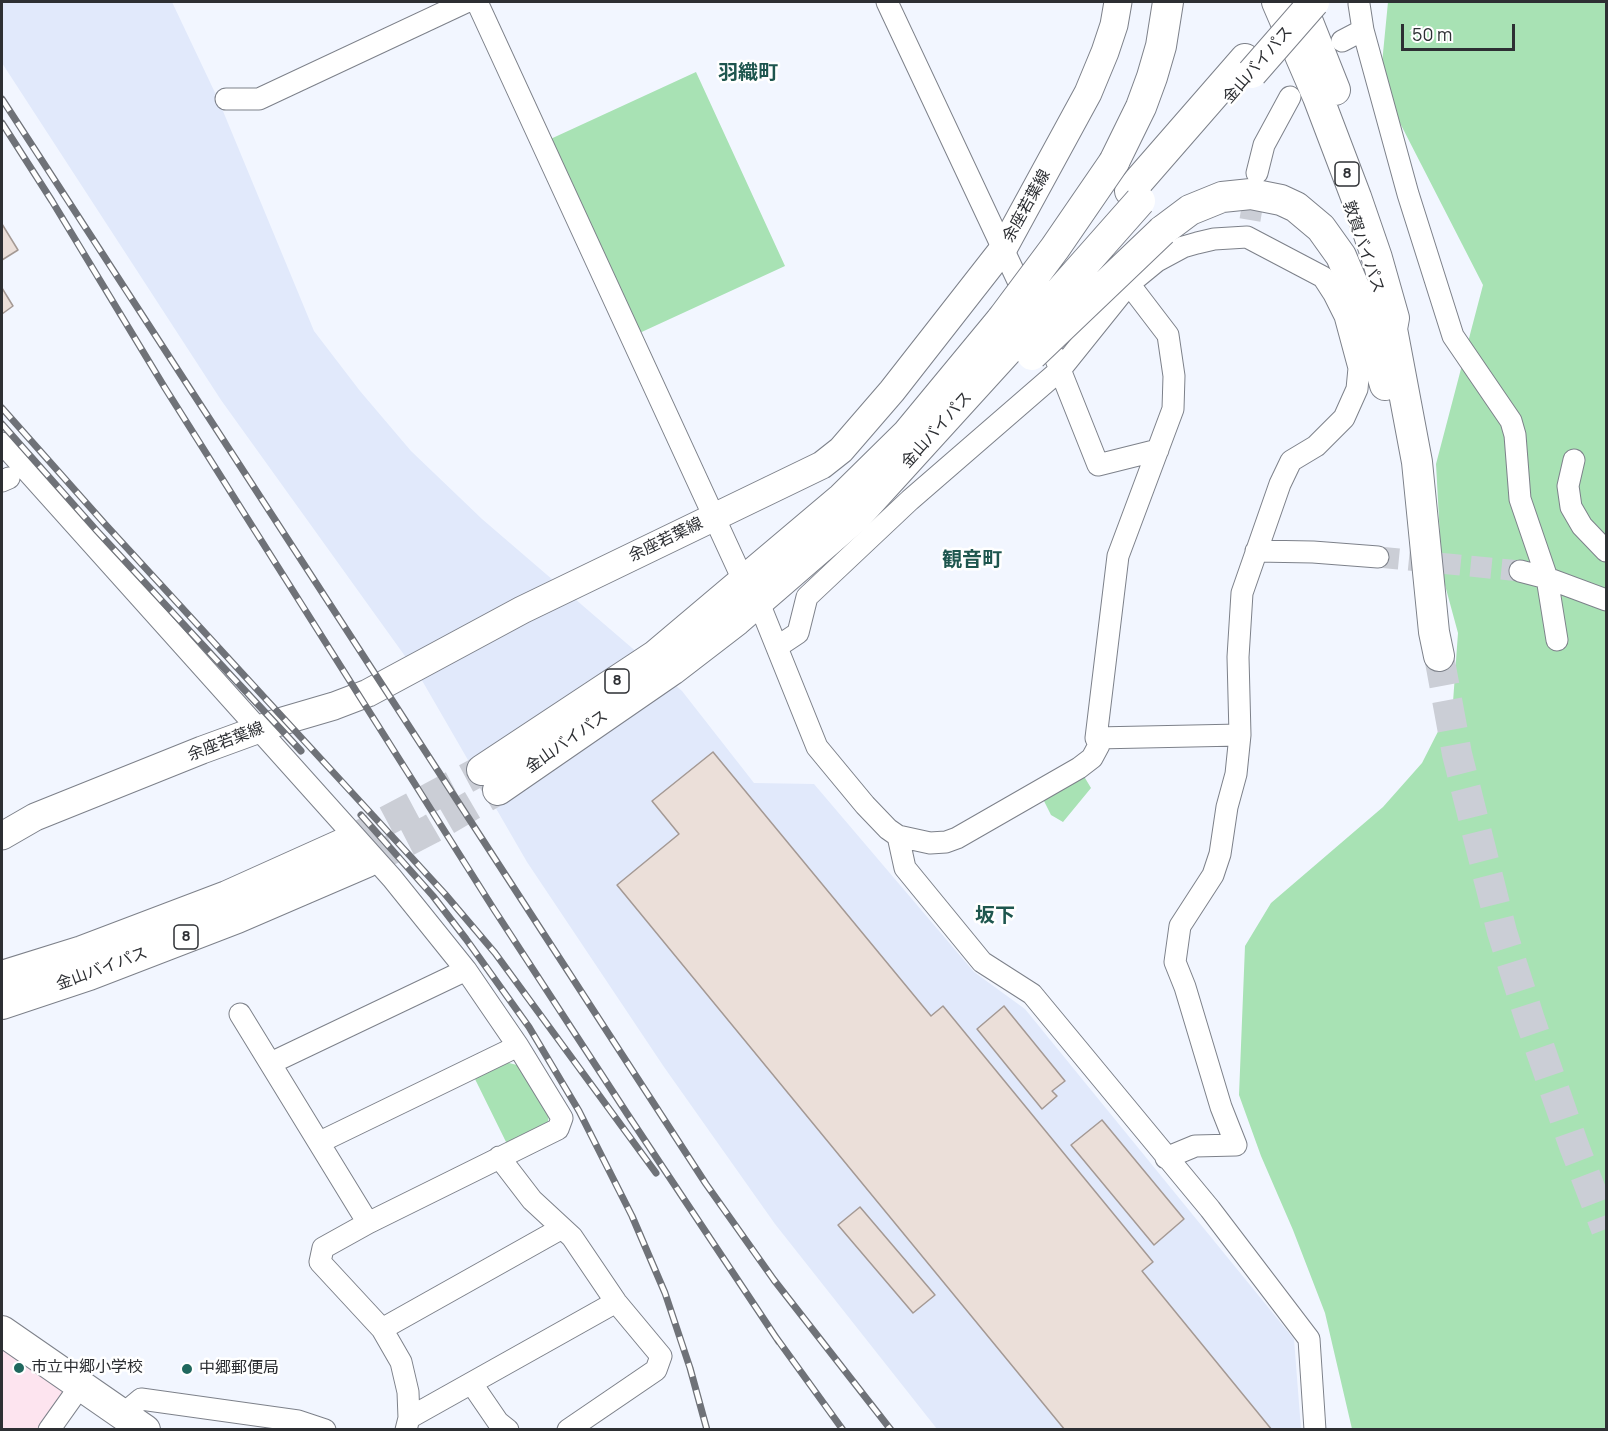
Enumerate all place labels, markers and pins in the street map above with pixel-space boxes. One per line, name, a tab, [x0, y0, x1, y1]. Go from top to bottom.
place label: 市立中郷小学校	[31, 1358, 143, 1378]
place label: 中郷郵便局	[199, 1359, 279, 1379]
marker: 市立中郷小学校	[12, 1361, 26, 1375]
marker: 中郷郵便局	[180, 1362, 194, 1376]

